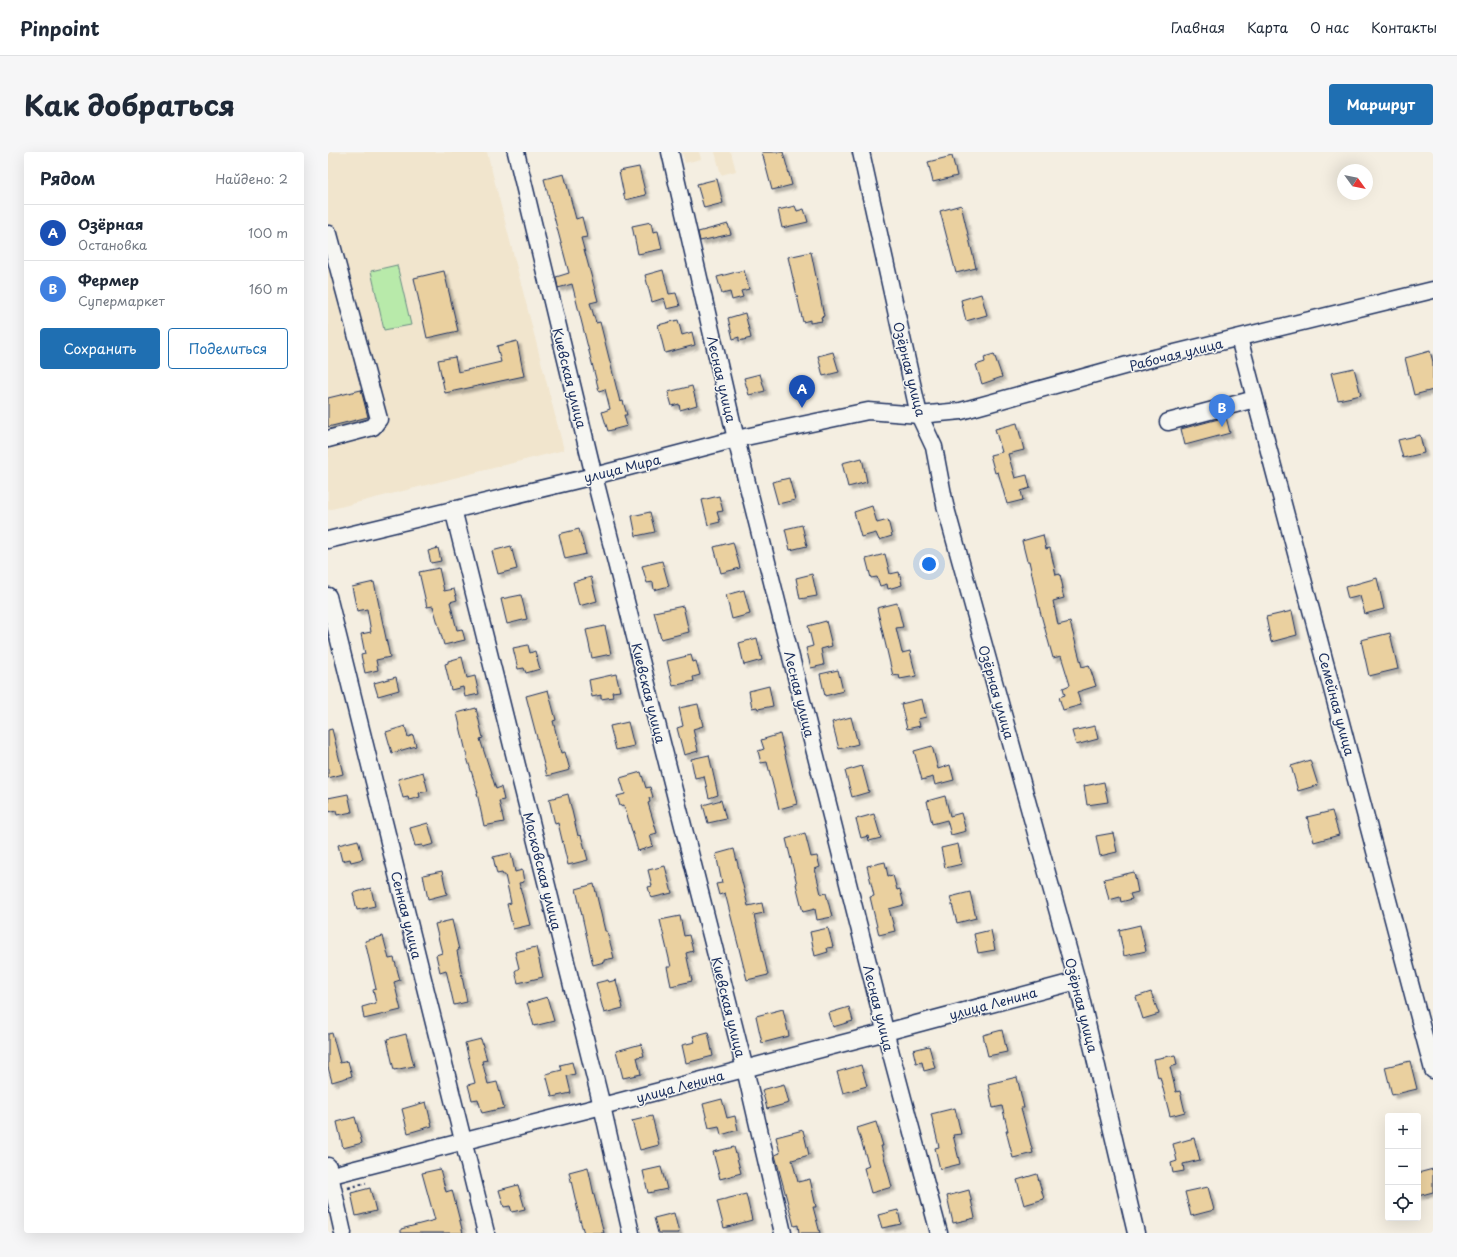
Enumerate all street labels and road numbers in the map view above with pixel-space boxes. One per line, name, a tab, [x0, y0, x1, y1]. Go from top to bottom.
street label: Озёрная улица	[889, 320, 931, 419]
street label: Киевская улица	[548, 326, 592, 431]
street label: Рабочая улица	[1127, 333, 1226, 375]
street label: Лесная улица	[703, 334, 741, 425]
street label: улица Мира	[582, 449, 663, 487]
street label: Киевская улица	[627, 641, 671, 746]
street label: Озёрная улица	[974, 643, 1020, 742]
street label: Лесная улица	[780, 649, 820, 740]
street label: Семейная улица	[1314, 650, 1360, 759]
street label: Московская улица	[519, 810, 567, 933]
street label: Сенная улица	[387, 869, 427, 962]
street label: Киевская улица	[707, 955, 751, 1060]
street label: Озёрная улица	[1061, 956, 1103, 1055]
street label: Лесная улица	[859, 963, 899, 1054]
street label: улица Ленина	[947, 982, 1040, 1024]
street label: улица Ленина	[634, 1065, 727, 1107]

